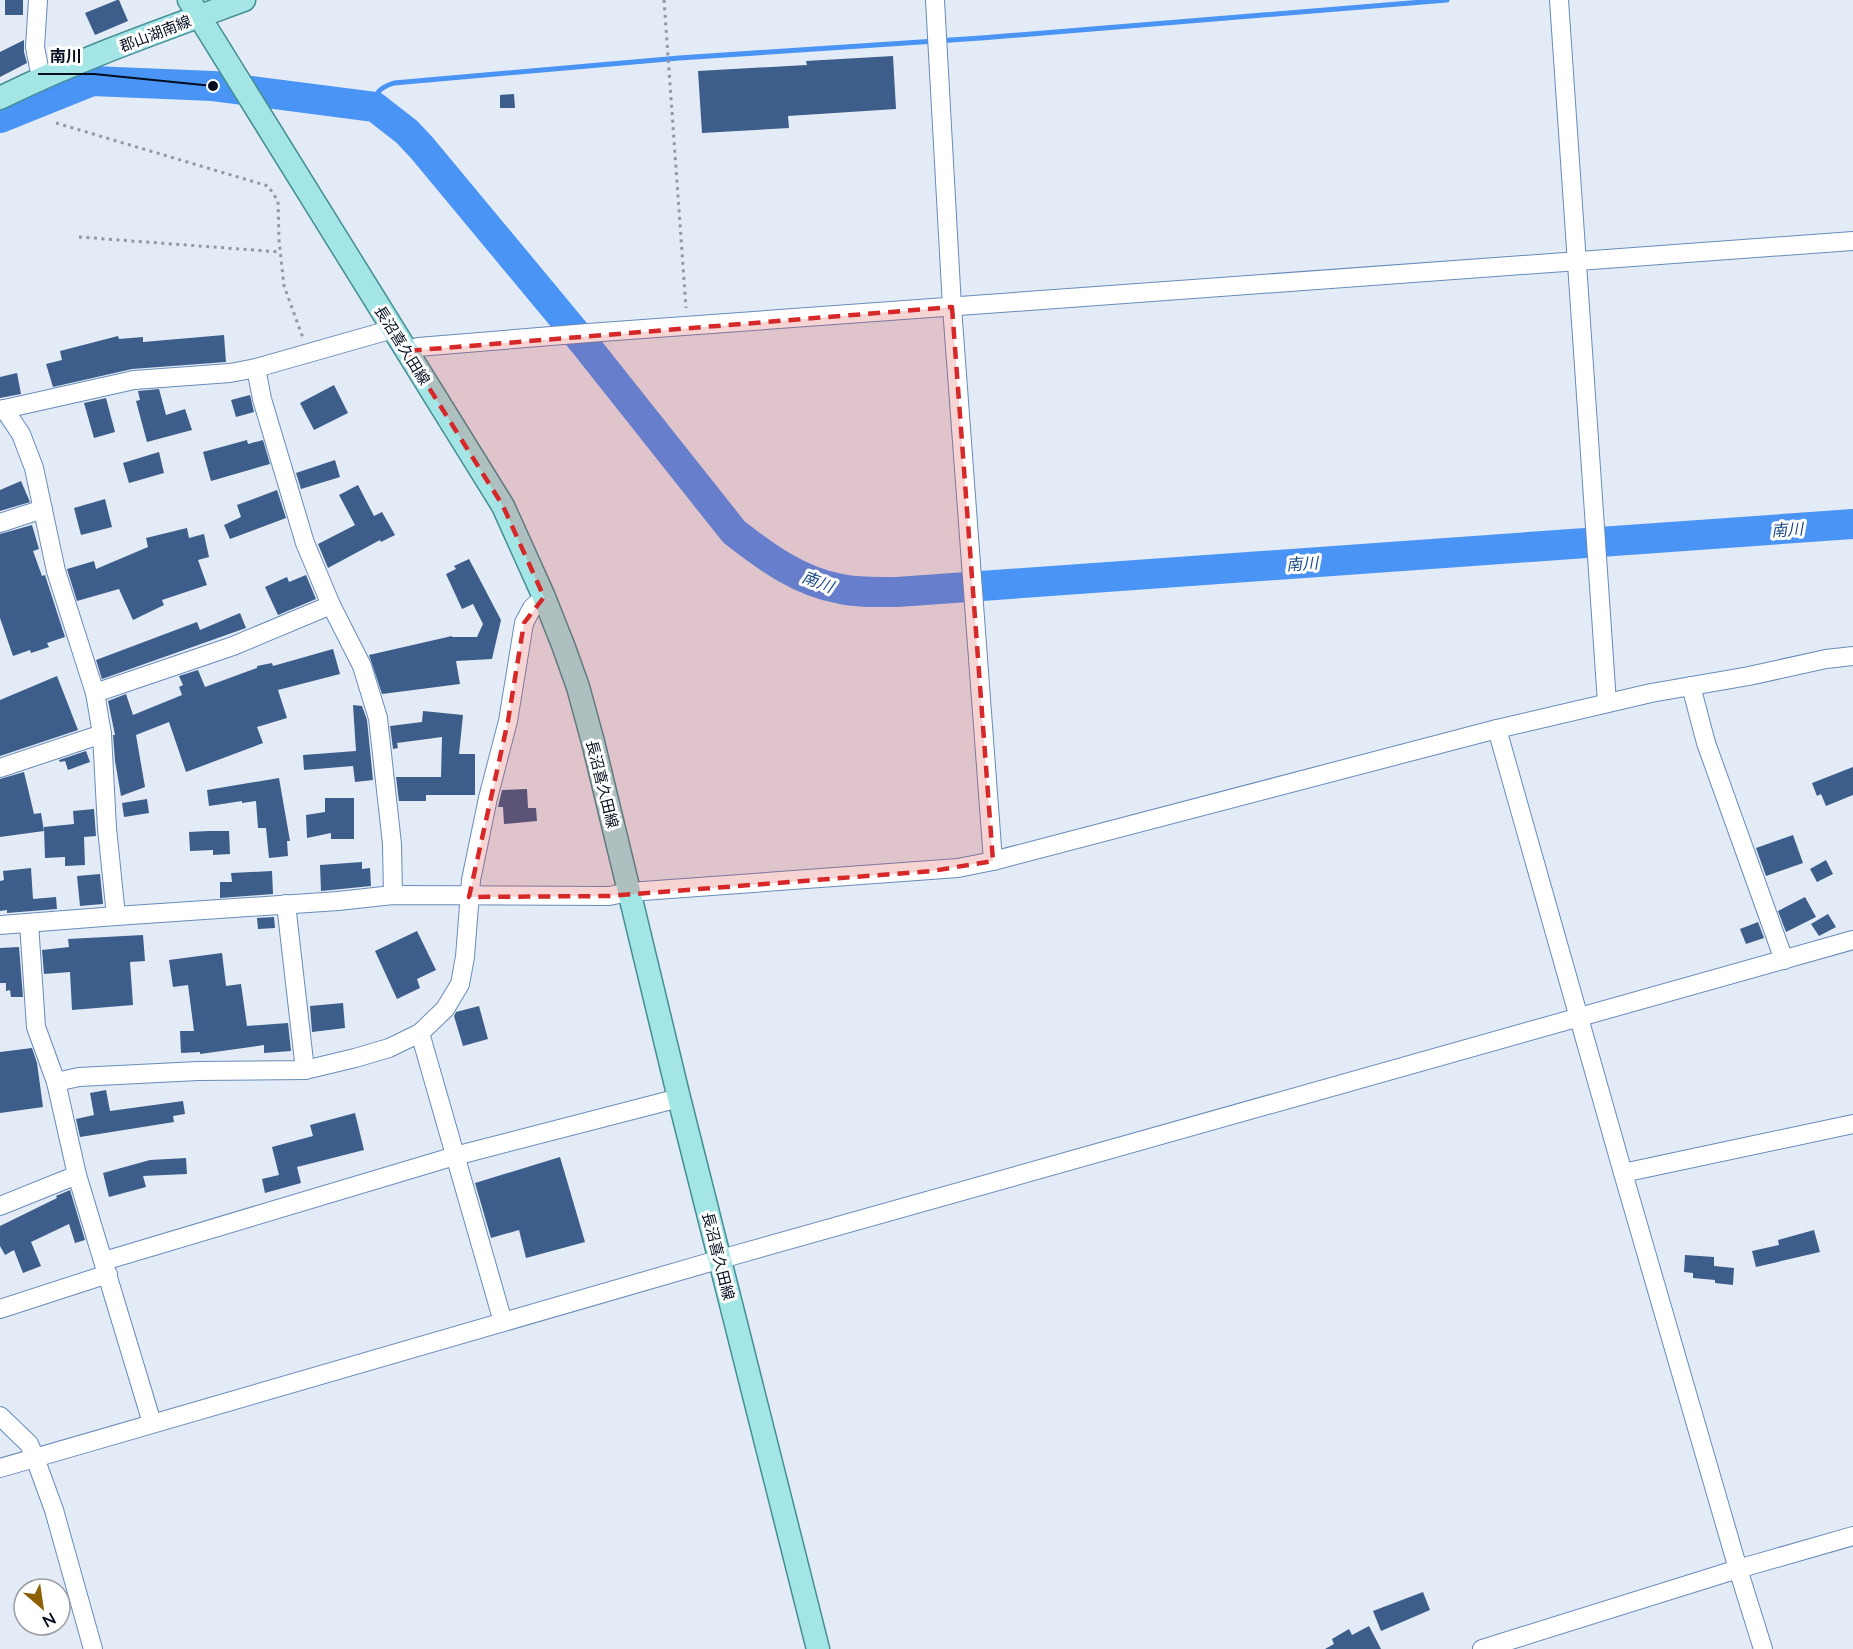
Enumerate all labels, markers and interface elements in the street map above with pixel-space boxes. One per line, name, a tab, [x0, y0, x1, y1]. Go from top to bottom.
street label: 郡山湖南線	[117, 11, 193, 55]
callout: 南川	[38, 40, 94, 74]
text: 南川	[50, 46, 82, 65]
street label: 長沼喜久田線	[372, 302, 434, 388]
water label: 南川	[1770, 518, 1806, 540]
water label: 南川	[1285, 552, 1321, 574]
water label: 南川	[800, 566, 838, 596]
street label: 長沼喜久田線	[583, 738, 623, 830]
street label: 長沼喜久田線	[699, 1210, 739, 1302]
north arrow	[12, 1577, 72, 1637]
text: N	[40, 1609, 60, 1632]

